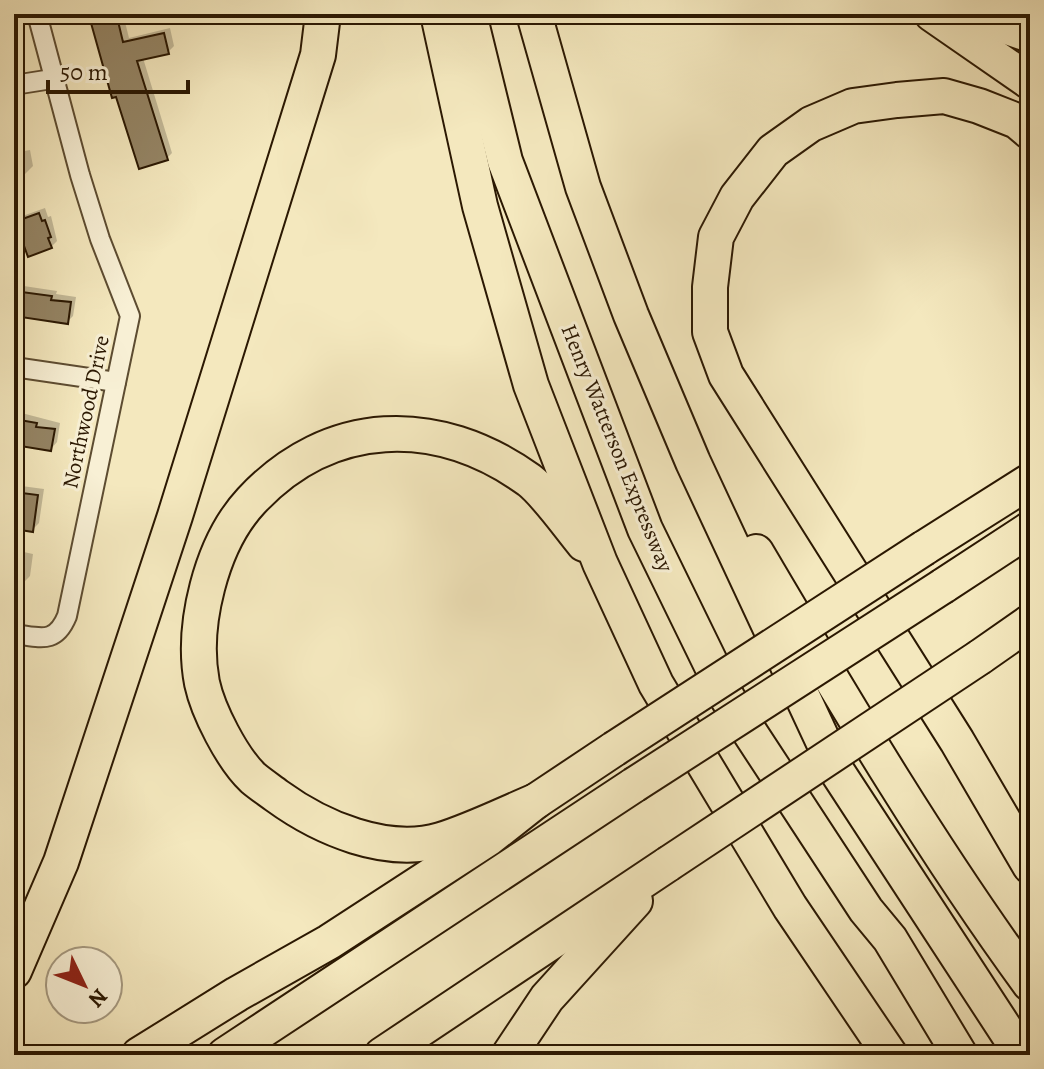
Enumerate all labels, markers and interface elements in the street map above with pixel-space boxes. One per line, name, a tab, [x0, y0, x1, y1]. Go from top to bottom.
scale bar	[48, 44, 188, 94]
text: 50 m	[60, 56, 108, 88]
street label: Henry Watterson Expressway	[554, 320, 681, 576]
street label: Northwood Drive	[55, 333, 117, 491]
north arrow	[44, 945, 124, 1025]
text: N	[81, 982, 114, 1014]

